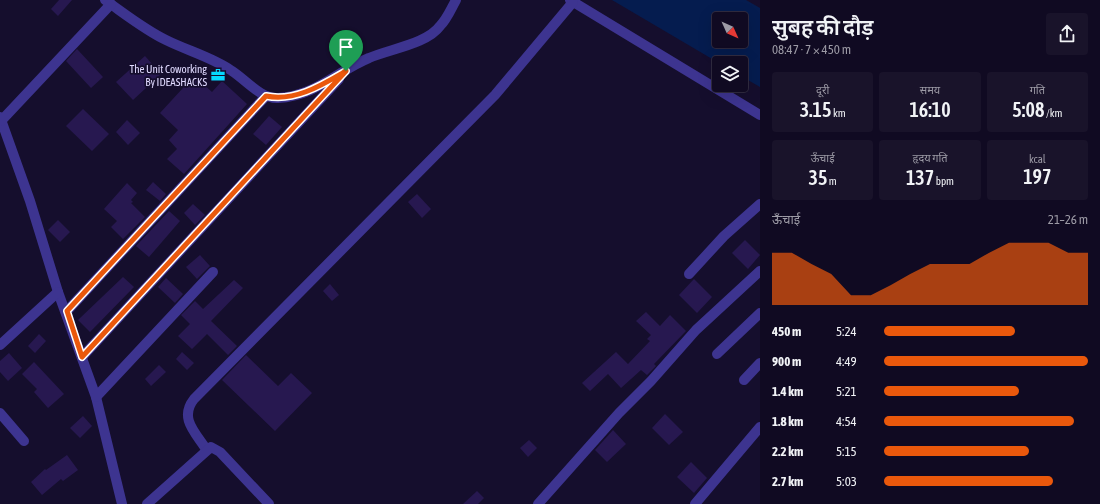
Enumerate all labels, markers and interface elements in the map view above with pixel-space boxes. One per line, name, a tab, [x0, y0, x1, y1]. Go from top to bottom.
north arrow	[712, 12, 748, 48]
map controls	[712, 12, 748, 92]
button: share	[1046, 13, 1088, 55]
text: सुबह की दौड़	[772, 14, 874, 40]
pin	[329, 30, 363, 71]
icon: arrive	[335, 36, 357, 58]
text: 08:47 · 7 × 450 m	[772, 42, 851, 57]
button: layers	[712, 56, 748, 92]
place label: The Unit Coworking By IDEASHACKS	[130, 63, 207, 88]
office icon: The Unit Coworking By IDEASHACKS	[210, 67, 226, 83]
text: दूरी	[816, 84, 829, 96]
text: समय	[920, 84, 940, 96]
text: गति	[1030, 84, 1045, 96]
text: 3.15	[800, 98, 831, 121]
text: 16:10	[909, 98, 951, 121]
text: 5:08	[1012, 98, 1044, 121]
text: km	[831, 107, 846, 119]
text: /km	[1044, 107, 1062, 119]
text: ऊँचाई	[811, 152, 835, 164]
text: हृदय गति	[912, 152, 948, 164]
text: kcal	[1029, 153, 1046, 165]
text: 197	[1023, 165, 1051, 188]
text: 35	[809, 166, 827, 189]
text: 137	[906, 166, 934, 189]
text: m	[827, 175, 837, 187]
text: bpm	[934, 175, 954, 187]
text: ऊँचाई	[772, 212, 800, 227]
text: 21–26 m	[1048, 212, 1088, 227]
text: 450 m	[772, 324, 801, 339]
text: 5:24	[836, 324, 857, 339]
text: 900 m	[772, 354, 801, 369]
text: 4:49	[836, 354, 857, 369]
text: 1.4 km	[772, 384, 803, 399]
text: 5:21	[836, 384, 857, 399]
text: 1.8 km	[772, 414, 803, 429]
text: 4:54	[836, 414, 857, 429]
text: 2.2 km	[772, 444, 803, 459]
text: 5:15	[836, 444, 857, 459]
text: 2.7 km	[772, 474, 803, 489]
text: 5:03	[836, 474, 857, 489]

